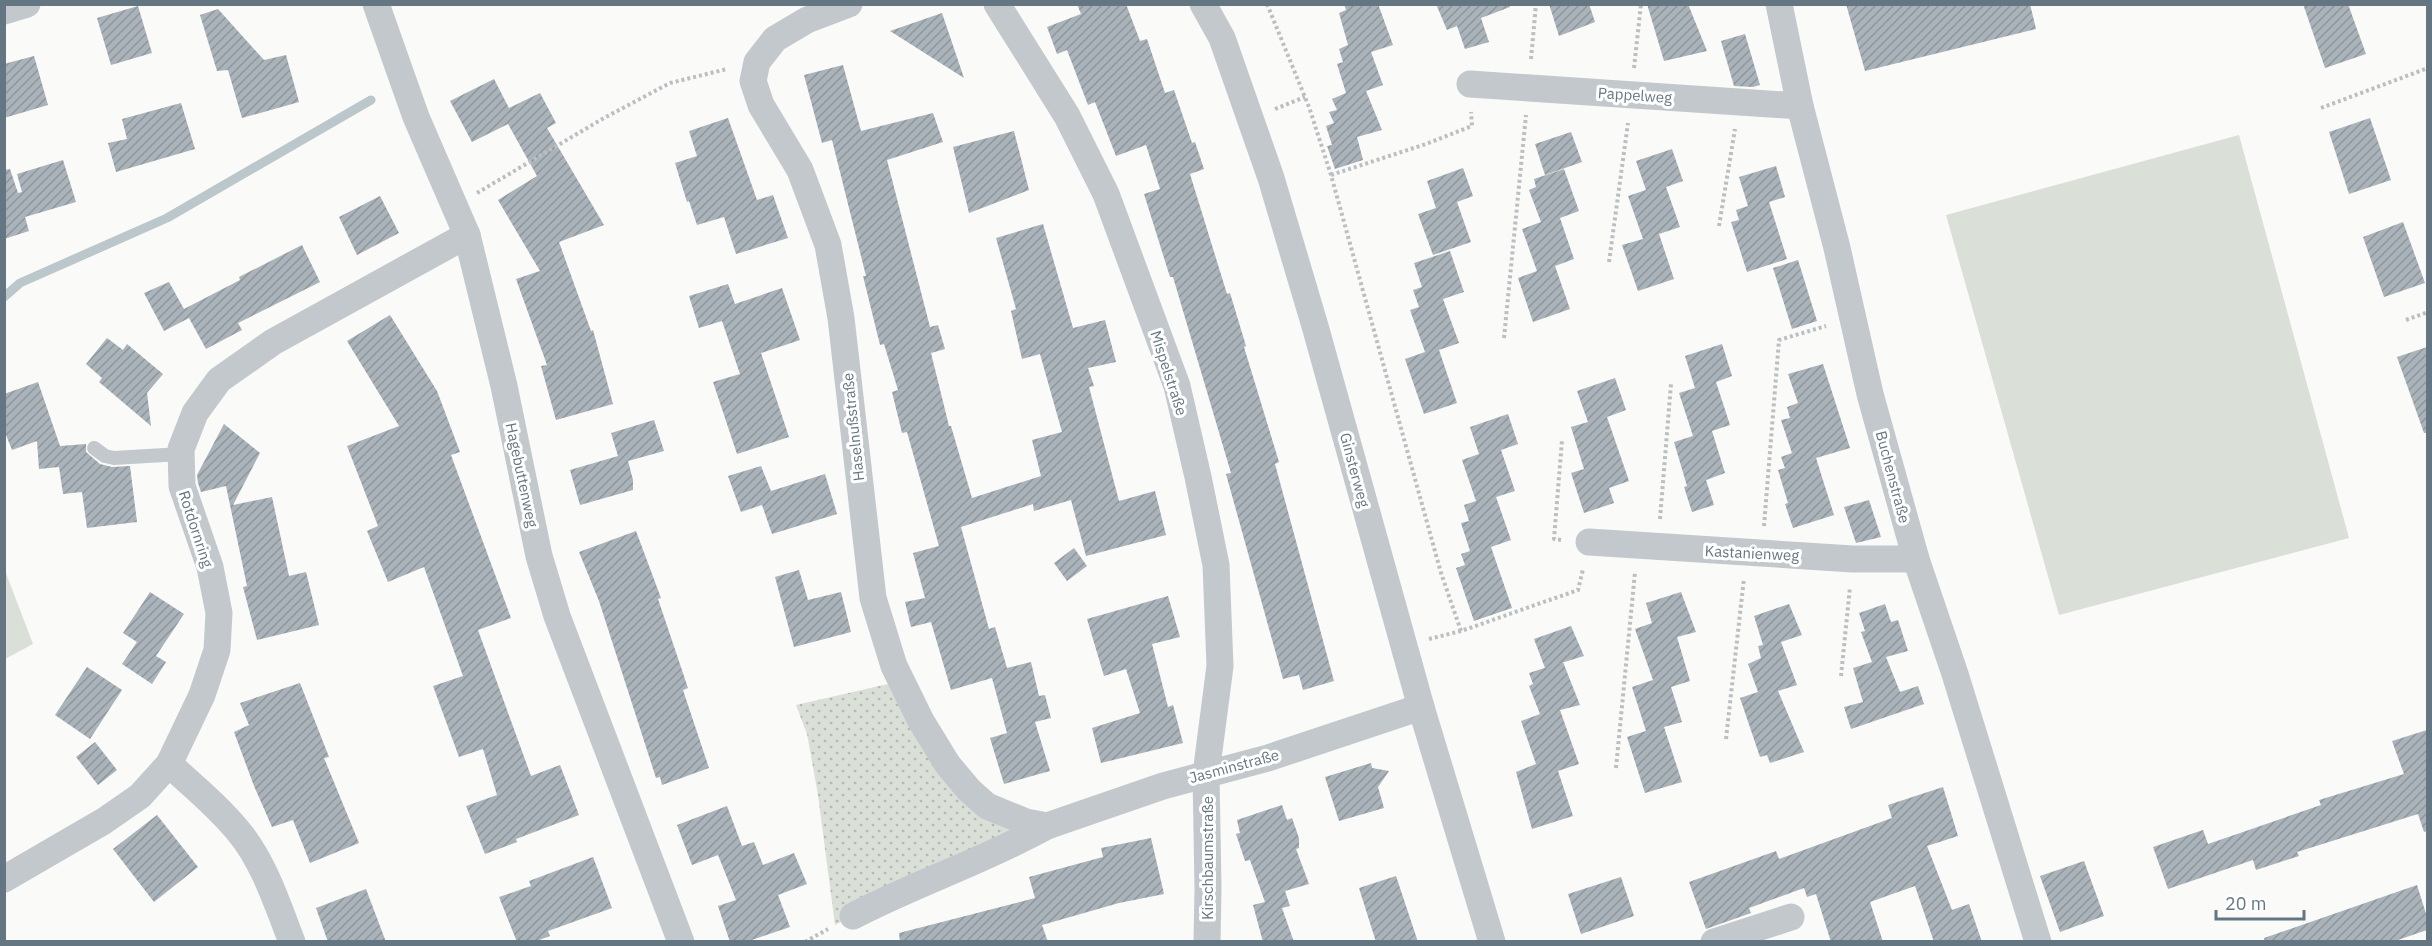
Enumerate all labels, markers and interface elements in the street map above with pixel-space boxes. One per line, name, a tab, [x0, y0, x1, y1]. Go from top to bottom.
street label: Pappelweg	[1597, 83, 1673, 107]
street label: Mispelstraße	[1146, 328, 1192, 418]
street label: Haselnußstraße	[838, 372, 868, 482]
street label: Hagebuttenweg	[502, 421, 542, 529]
street label: Buchenstraße	[1872, 429, 1914, 525]
street label: Ginsterweg	[1336, 431, 1374, 509]
street label: Rotdornring	[175, 488, 217, 570]
street label: Kastanienweg	[1704, 541, 1800, 565]
street label: Jasminstraße	[1187, 745, 1281, 787]
street label: Kirschbaumstraße	[1198, 796, 1217, 920]
scale bar	[2216, 883, 2304, 921]
text: 20 m	[2225, 892, 2267, 915]

